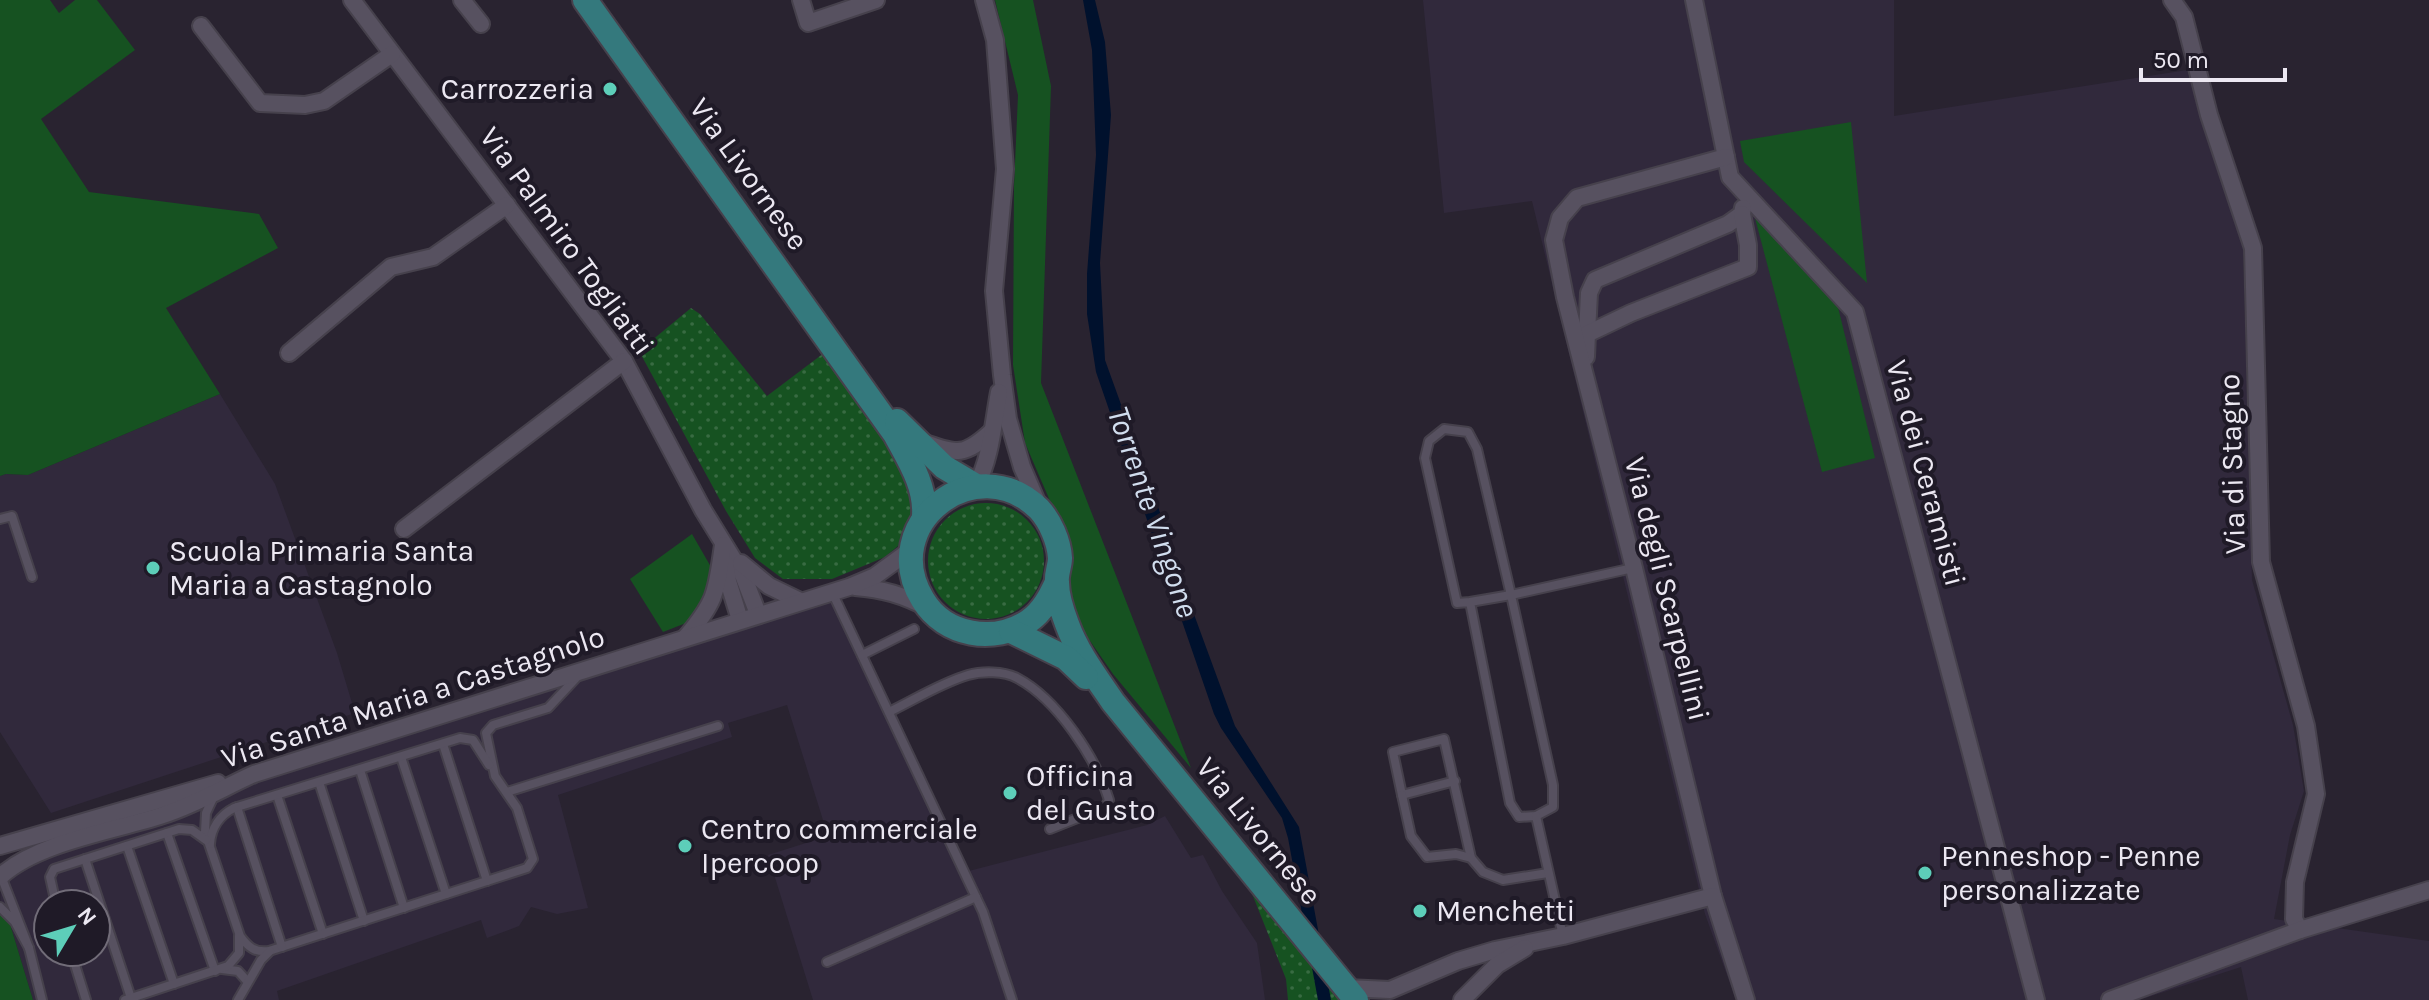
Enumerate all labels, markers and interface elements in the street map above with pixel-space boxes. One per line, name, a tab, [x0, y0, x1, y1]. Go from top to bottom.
scale bar	[2141, 32, 2285, 82]
text: 50 m	[2153, 46, 2209, 74]
place label: Carrozzeria	[441, 71, 594, 107]
marker: Carrozzeria	[601, 80, 619, 98]
street label: Via Livornese	[682, 91, 816, 257]
street label: Via Palmiro Togliatti	[472, 120, 662, 362]
street label: Via dei Ceramisti	[1878, 356, 1974, 590]
street label: Via di Stagno	[2211, 373, 2253, 555]
water label: Torrente Vingone	[1100, 402, 1207, 623]
street label: Via degli Scarpellini	[1617, 453, 1717, 725]
place label: Scuola Primaria Santa Maria a Castagnolo	[169, 533, 474, 603]
marker: Scuola Primaria Santa Maria a Castagnolo	[144, 559, 162, 577]
street label: Via Santa Maria a Castagnolo	[217, 618, 609, 776]
street label: Via Livornese	[1189, 750, 1329, 912]
place label: Officina del Gusto	[1026, 758, 1156, 828]
marker: Officina del Gusto	[1001, 784, 1019, 802]
place label: Centro commerciale Ipercoop	[701, 811, 978, 881]
marker: Centro commerciale Ipercoop	[676, 837, 694, 855]
place label: Penneshop - Penne personalizzate	[1941, 838, 2201, 908]
marker: Penneshop - Penne personalizzate	[1916, 864, 1934, 882]
north arrow	[32, 888, 112, 968]
place label: Menchetti	[1436, 893, 1575, 929]
text: N	[72, 902, 102, 931]
marker: Menchetti	[1411, 902, 1429, 920]

